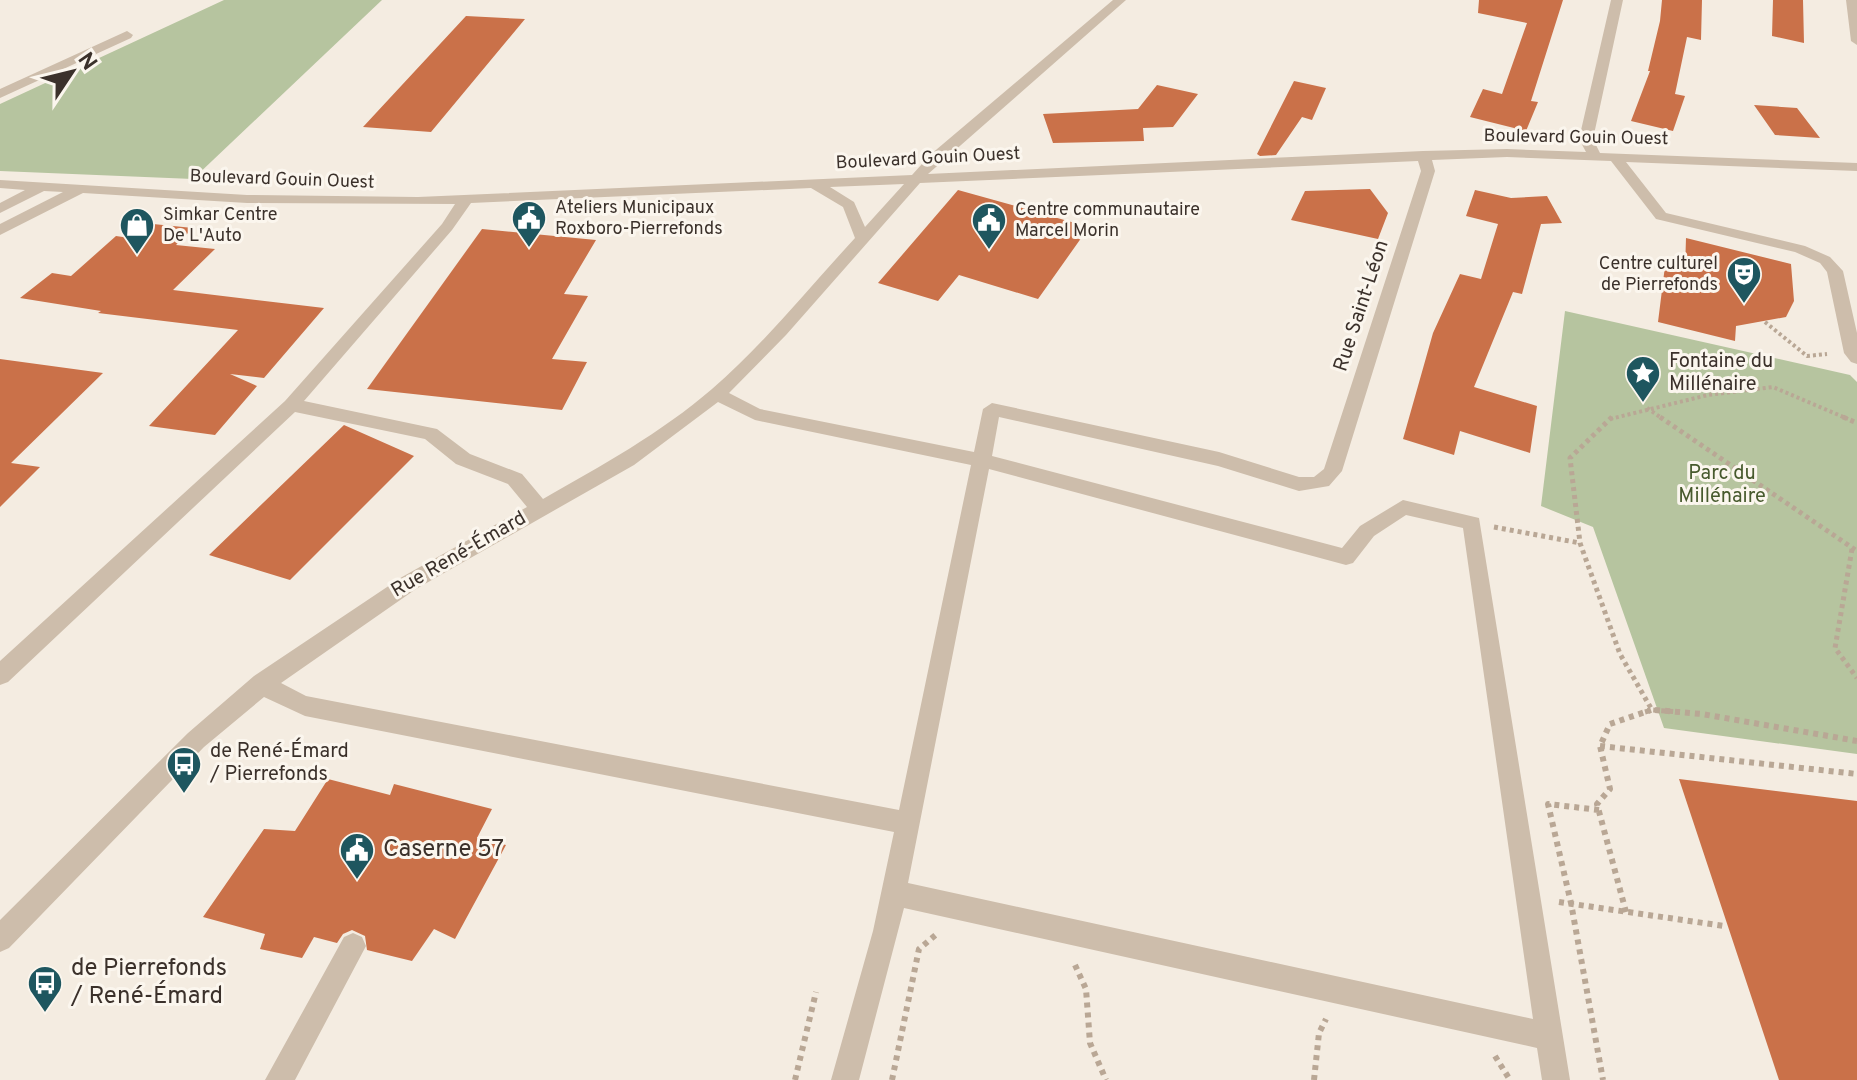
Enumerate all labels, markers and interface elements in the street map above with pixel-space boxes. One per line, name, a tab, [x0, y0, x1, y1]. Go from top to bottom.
north arrow	[32, 32, 112, 112]
text: N	[71, 48, 102, 76]
street label: Boulevard Gouin Ouest	[1483, 125, 1669, 151]
street label: Boulevard Gouin Ouest	[835, 143, 1021, 175]
street label: Boulevard Gouin Ouest	[189, 165, 375, 195]
place label: Ateliers Municipaux Roxboro-Pierrefonds	[555, 197, 723, 241]
public building icon: Ateliers Municipaux Roxboro-Pierrefonds	[510, 199, 548, 249]
place label: Centre communautaire Marcel Morin	[1015, 199, 1200, 243]
public building icon: Centre communautaire Marcel Morin	[970, 201, 1008, 251]
place label: Simkar Centre De L'Auto	[163, 204, 277, 248]
shop icon: Simkar Centre De L'Auto	[118, 206, 156, 256]
street label: Rue Saint-Léon	[1328, 237, 1396, 375]
place label: Centre culturel de Pierrefonds	[1599, 253, 1718, 297]
theatre icon: Centre culturel de Pierrefonds	[1725, 255, 1763, 305]
place label: Fontaine du Millénaire	[1669, 349, 1773, 398]
place icon: Fontaine du Millénaire	[1624, 354, 1662, 404]
park label: Parc du Millénaire	[1678, 461, 1766, 510]
street label: Rue René-Émard	[386, 504, 531, 604]
place label: de René-Émard / Pierrefonds	[209, 737, 349, 788]
bus stop icon: de René-Émard / Pierrefonds	[165, 745, 203, 795]
public building icon: Caserne 57	[338, 831, 376, 881]
place label: Caserne 57	[383, 835, 504, 865]
place label: de Pierrefonds / René-Émard	[70, 954, 227, 1012]
bus stop icon: de Pierrefonds / René-Émard	[26, 964, 64, 1014]

